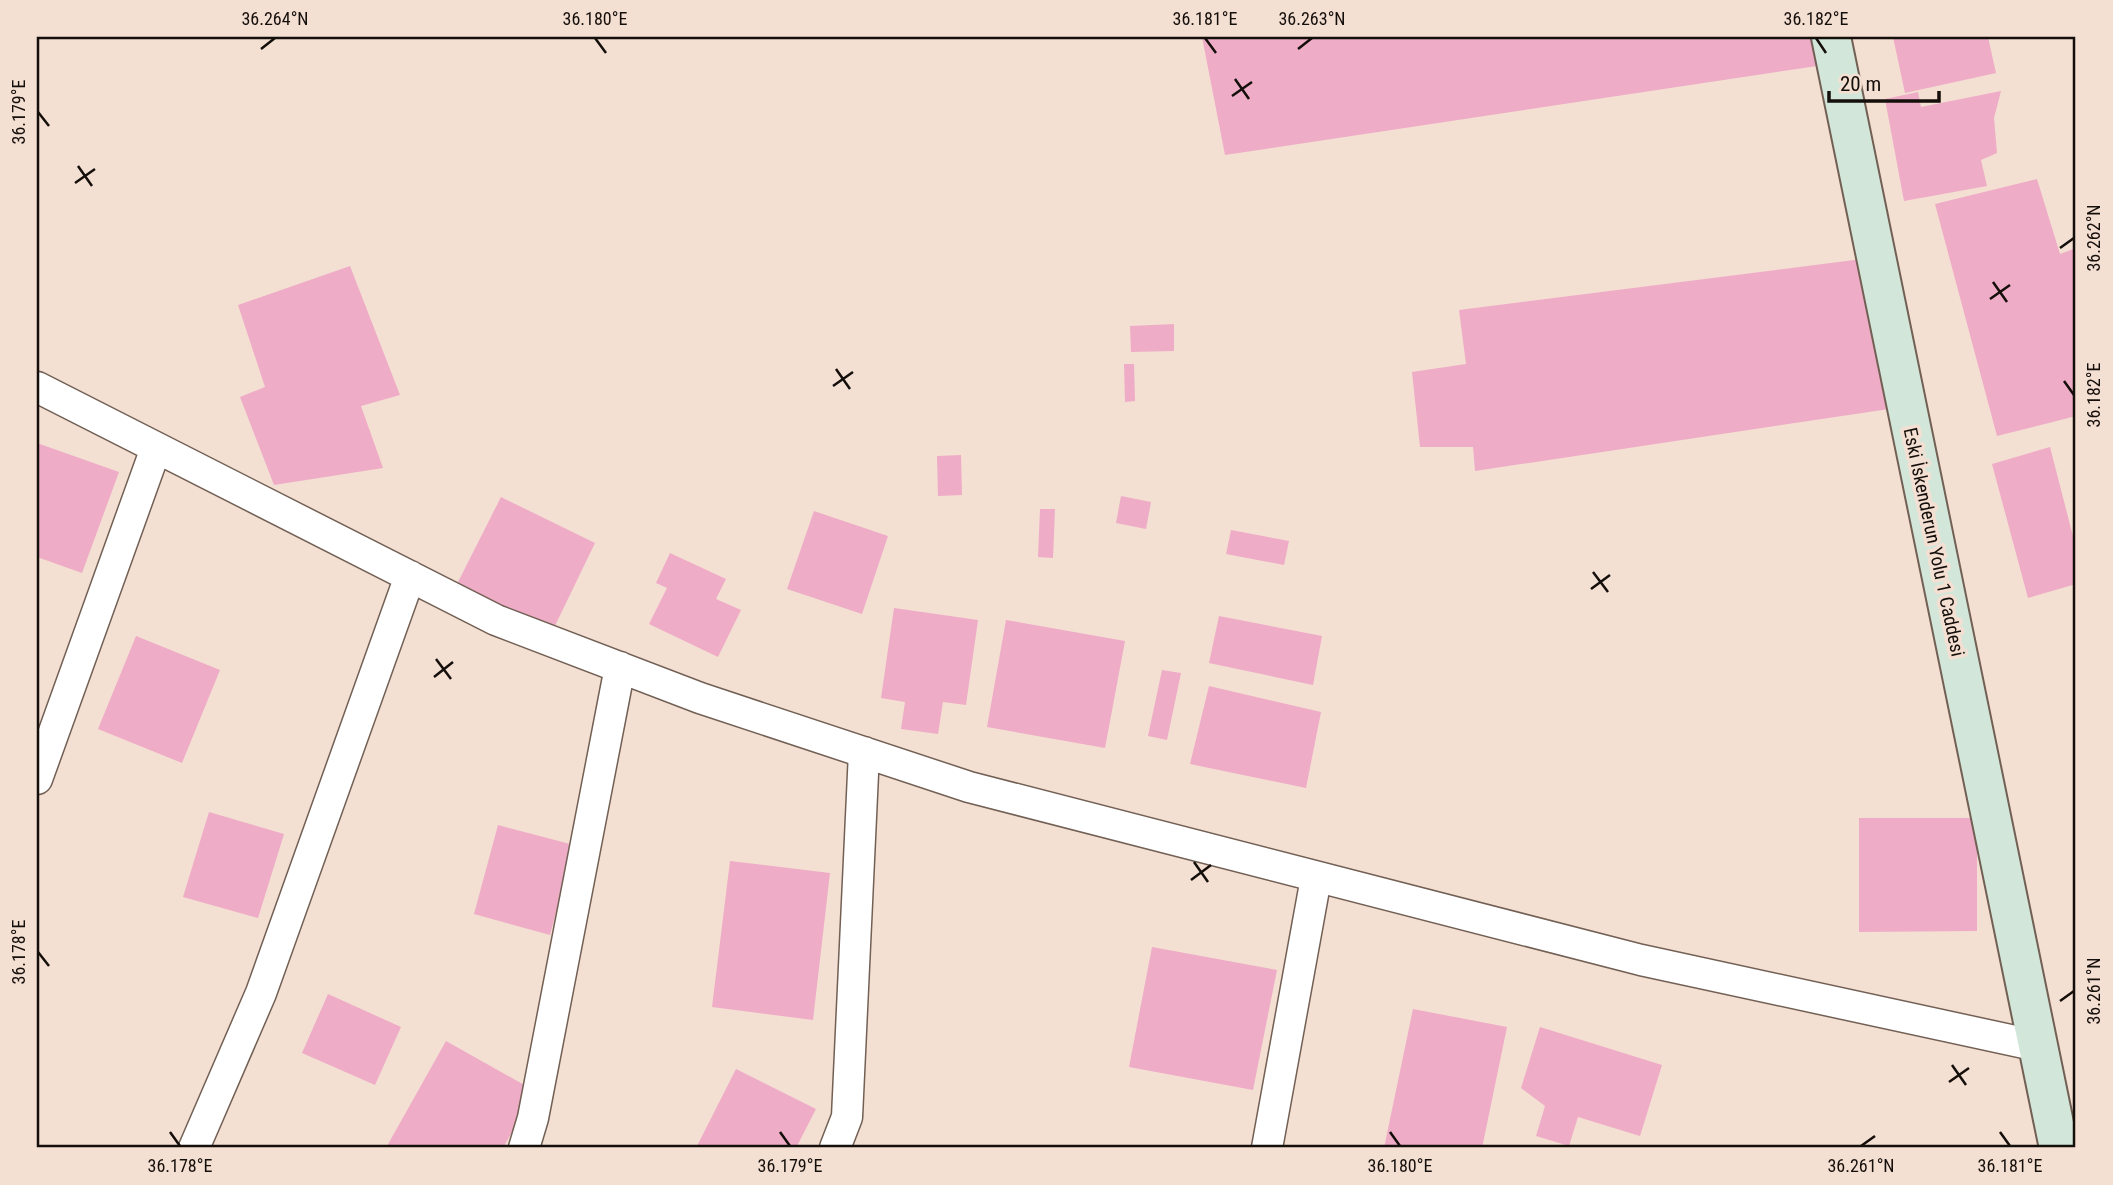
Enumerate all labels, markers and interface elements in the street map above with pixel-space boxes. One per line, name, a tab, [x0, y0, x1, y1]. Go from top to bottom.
text: 36.264°N	[241, 8, 309, 29]
text: 36.180°E	[563, 8, 627, 29]
text: 36.181°E	[1173, 8, 1237, 29]
text: 36.263°N	[1278, 8, 1346, 29]
text: 36.182°E	[1784, 8, 1848, 29]
scale bar	[1829, 60, 1940, 104]
text: 20 m	[1840, 72, 1881, 96]
text: 36.179°E	[8, 80, 29, 144]
text: 36.262°N	[2083, 204, 2104, 272]
text: 36.182°E	[2083, 363, 2104, 427]
street label: Eski İskenderun Yolu 1 Caddesi	[1898, 425, 1970, 659]
text: 36.178°E	[8, 920, 29, 984]
text: 36.261°N	[2083, 957, 2104, 1025]
text: 36.178°E	[148, 1155, 212, 1176]
text: 36.179°E	[758, 1155, 822, 1176]
text: 36.180°E	[1368, 1155, 1432, 1176]
text: 36.261°N	[1827, 1155, 1895, 1176]
text: 36.181°E	[1978, 1155, 2042, 1176]

